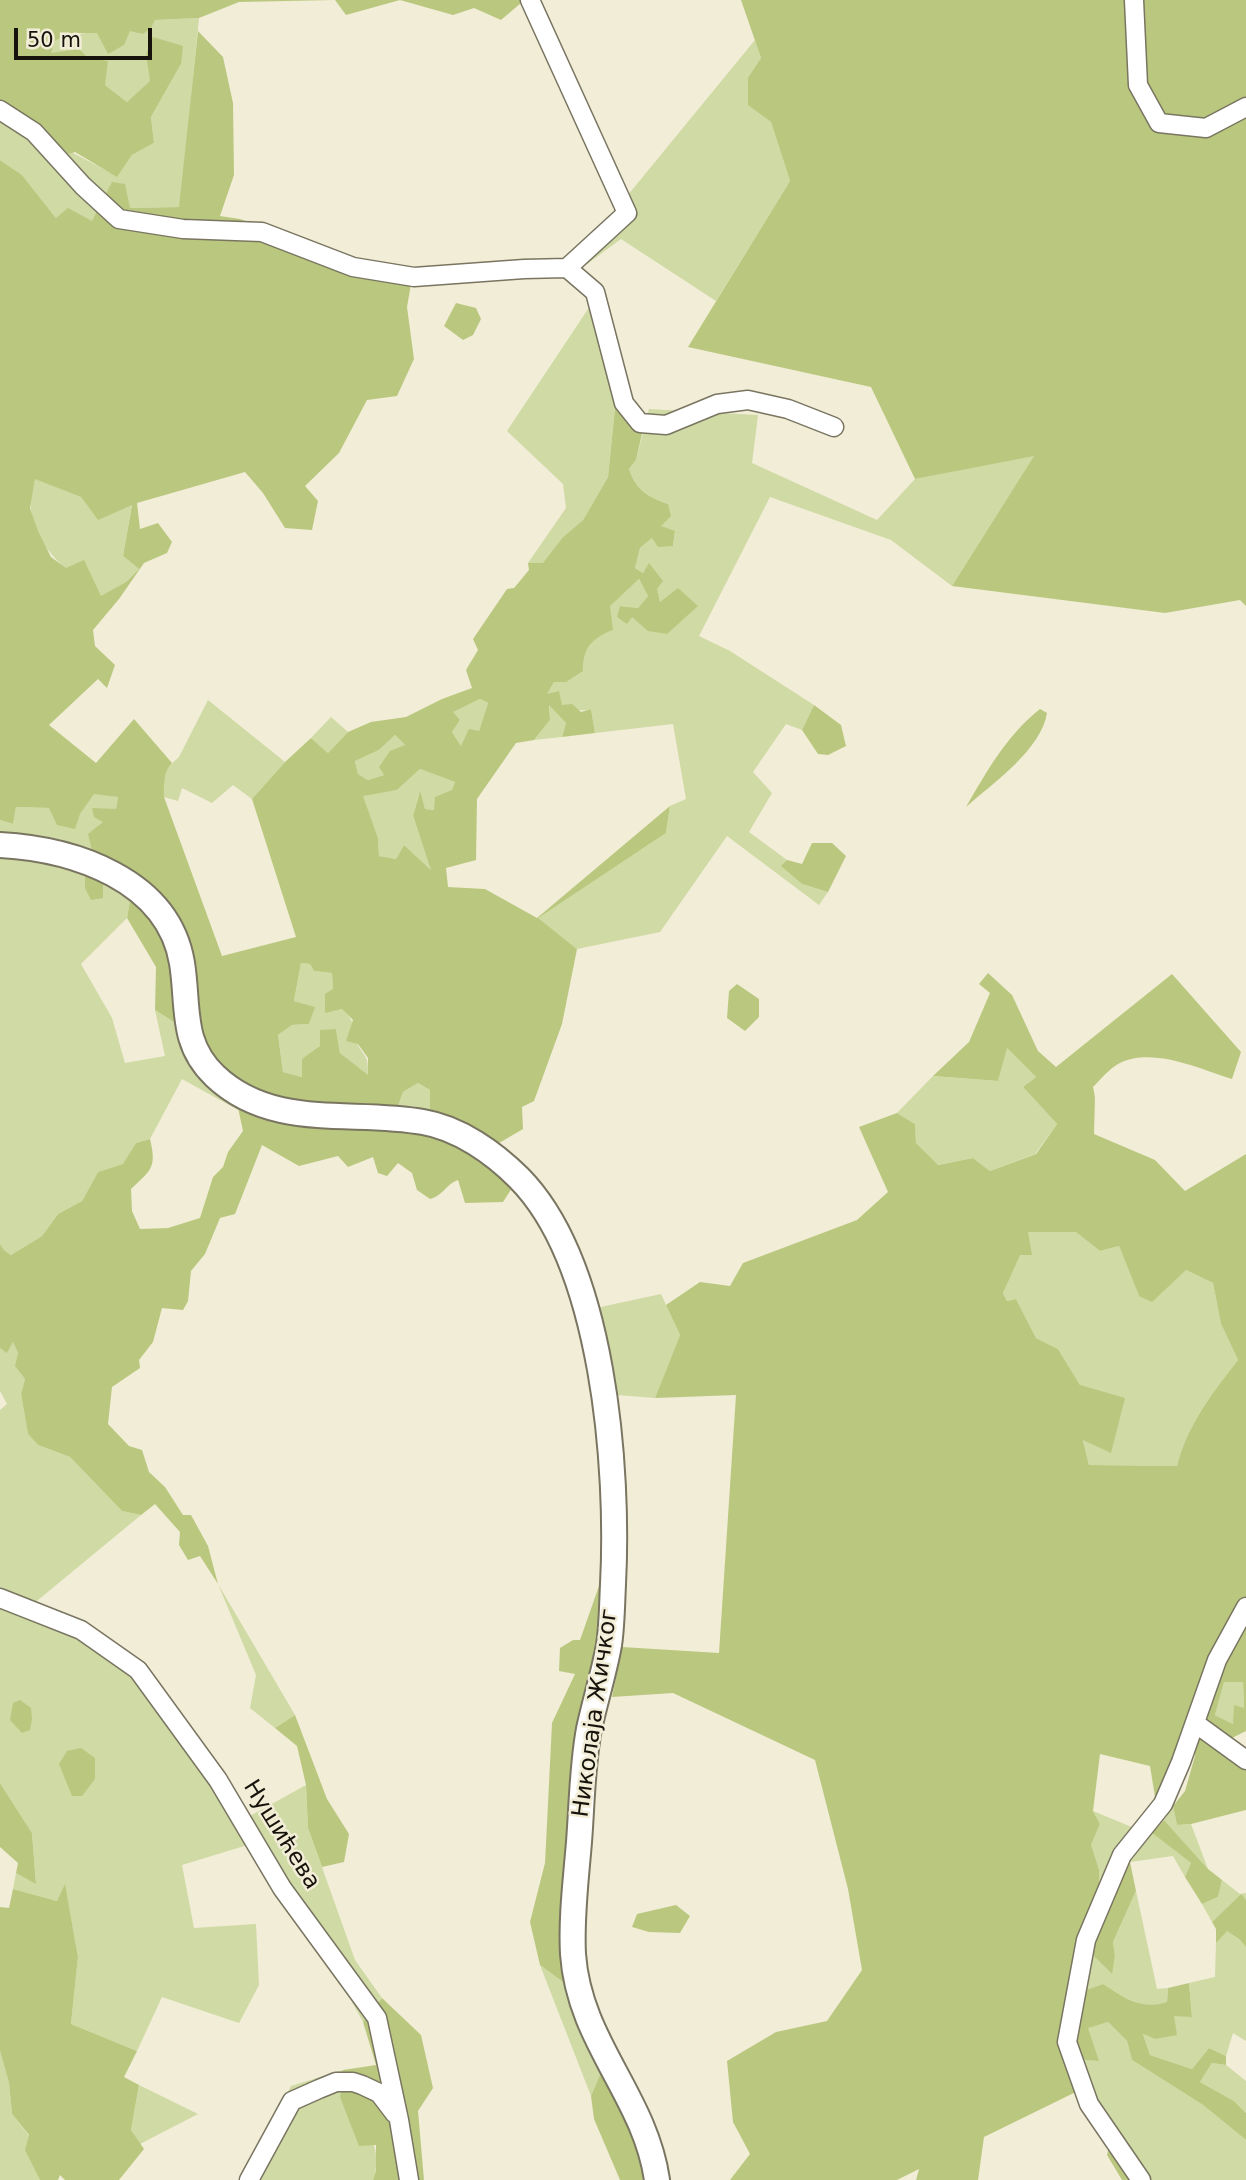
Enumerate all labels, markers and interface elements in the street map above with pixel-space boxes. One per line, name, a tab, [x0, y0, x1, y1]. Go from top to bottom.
scale bar	[18, 14, 156, 58]
text: 50 m	[27, 28, 81, 52]
street label: Николаја Жичког	[568, 1607, 624, 1819]
street label: Нушићева	[237, 1775, 325, 1895]

